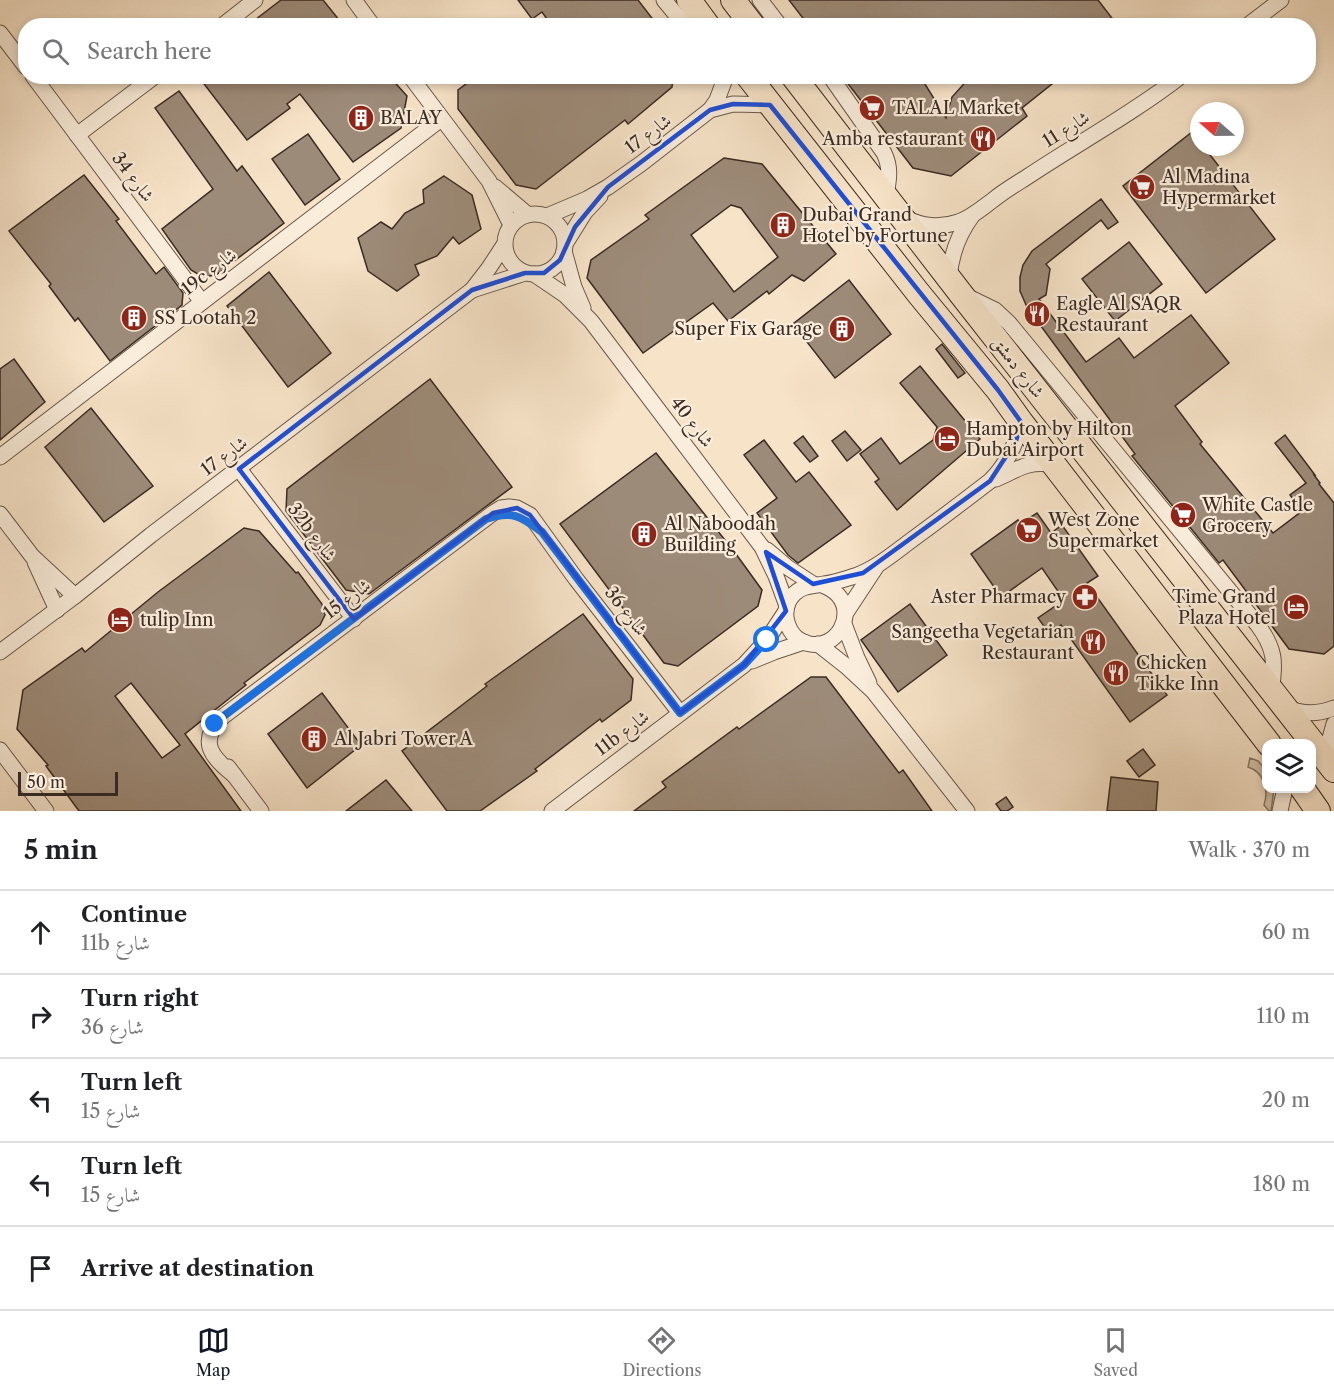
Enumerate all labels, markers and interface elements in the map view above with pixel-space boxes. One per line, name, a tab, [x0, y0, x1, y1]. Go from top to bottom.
search box	[18, 18, 1316, 84]
icon: search	[39, 35, 72, 68]
text: Search here	[87, 38, 212, 65]
supermarket icon: TALAL Market	[857, 93, 887, 123]
place label: TALAL Market	[892, 97, 1021, 119]
north arrow	[1190, 102, 1244, 156]
building icon: BALAY	[346, 103, 376, 133]
street label: شارع 11	[1038, 106, 1096, 155]
place label: BALAY	[380, 107, 443, 129]
street label: شارع 17	[620, 109, 678, 162]
restaurant icon: Amba restaurant	[968, 124, 998, 154]
place label: Amba restaurant	[821, 128, 965, 150]
street label: شارع 34	[104, 148, 159, 209]
place label: Al Madina Hypermarket	[1161, 166, 1276, 209]
supermarket icon: Al Madina Hypermarket	[1127, 172, 1157, 202]
place label: Dubai Grand Hotel by Fortune	[802, 204, 948, 247]
building icon: Dubai Grand Hotel by Fortune	[768, 210, 798, 240]
street label: 19c شارع	[177, 244, 243, 303]
place label: Eagle Al SAQR Restaurant	[1056, 293, 1182, 336]
restaurant icon: Eagle Al SAQR Restaurant	[1022, 299, 1052, 329]
building icon: SS Lootah 2	[119, 303, 149, 333]
place label: SS Lootah 2	[154, 307, 257, 329]
building icon: Super Fix Garage	[827, 314, 857, 344]
place label: Super Fix Garage	[674, 318, 822, 340]
street label: شارع دمشق	[984, 332, 1049, 405]
street label: شارع 40	[663, 392, 718, 454]
place label: Hampton by Hilton Dubai Airport	[966, 418, 1132, 461]
hotel icon: Hampton by Hilton Dubai Airport	[932, 424, 962, 454]
street label: شارع 17	[196, 431, 254, 484]
place label: White Castle Grocery	[1201, 494, 1313, 537]
street label: 32b شارع	[280, 499, 341, 568]
supermarket icon: White Castle Grocery	[1168, 500, 1198, 530]
place label: West Zone Supermarket	[1047, 509, 1159, 552]
place label: Al Naboodah Building	[663, 513, 776, 556]
supermarket icon: West Zone Supermarket	[1014, 515, 1044, 545]
building icon: Al Naboodah Building	[629, 519, 659, 549]
street label: شارع 15	[319, 574, 377, 627]
street label: شارع 36	[597, 582, 652, 642]
pharmacy icon: Aster Pharmacy	[1070, 582, 1100, 612]
place label: Aster Pharmacy	[930, 586, 1067, 608]
place label: Time Grand Plaza Hotel	[1172, 586, 1276, 629]
hotel icon: Time Grand Plaza Hotel	[1281, 592, 1311, 622]
hotel icon: tulip Inn	[105, 605, 135, 635]
place label: tulip Inn	[140, 609, 214, 631]
place label: Sangeetha Vegetarian Restaurant	[891, 621, 1075, 664]
route start	[753, 626, 779, 652]
restaurant icon: Sangeetha Vegetarian Restaurant	[1078, 627, 1108, 657]
place label: Chicken Tikke Inn	[1136, 652, 1219, 695]
restaurant icon: Chicken Tikke Inn	[1101, 658, 1131, 688]
street label: 11b شارع	[591, 706, 656, 764]
route end	[201, 710, 227, 736]
building icon: Al Jabri Tower A	[299, 724, 329, 754]
place label: Al Jabri Tower A	[333, 728, 473, 750]
map controls	[1262, 739, 1316, 793]
button: layers	[1262, 739, 1316, 793]
scale bar	[18, 769, 118, 796]
text: 50 m	[27, 772, 65, 792]
text: 5 min	[24, 834, 98, 866]
text: Walk · 370 m	[1188, 838, 1310, 862]
text: Continue	[81, 901, 187, 928]
icon: ahead	[24, 916, 57, 949]
text: 60 m	[1262, 920, 1310, 944]
text: 11b شارع	[81, 931, 150, 955]
text: Turn right	[81, 985, 199, 1012]
icon: right	[24, 1000, 57, 1033]
text: 110 m	[1257, 1004, 1310, 1028]
text: شارع 36	[81, 1015, 144, 1039]
text: Turn left	[81, 1069, 182, 1096]
icon: left	[24, 1084, 57, 1117]
text: 20 m	[1262, 1088, 1310, 1112]
text: شارع 15	[81, 1099, 140, 1123]
text: Turn left	[81, 1153, 182, 1180]
icon: left	[24, 1168, 57, 1201]
text: 180 m	[1253, 1172, 1310, 1196]
text: شارع 15	[81, 1183, 140, 1207]
icon: arrive	[24, 1252, 57, 1285]
text: Arrive at destination	[81, 1255, 314, 1282]
tab: Map	[196, 1324, 230, 1380]
tab: Directions	[622, 1324, 701, 1380]
tab: Saved	[1094, 1324, 1138, 1380]

